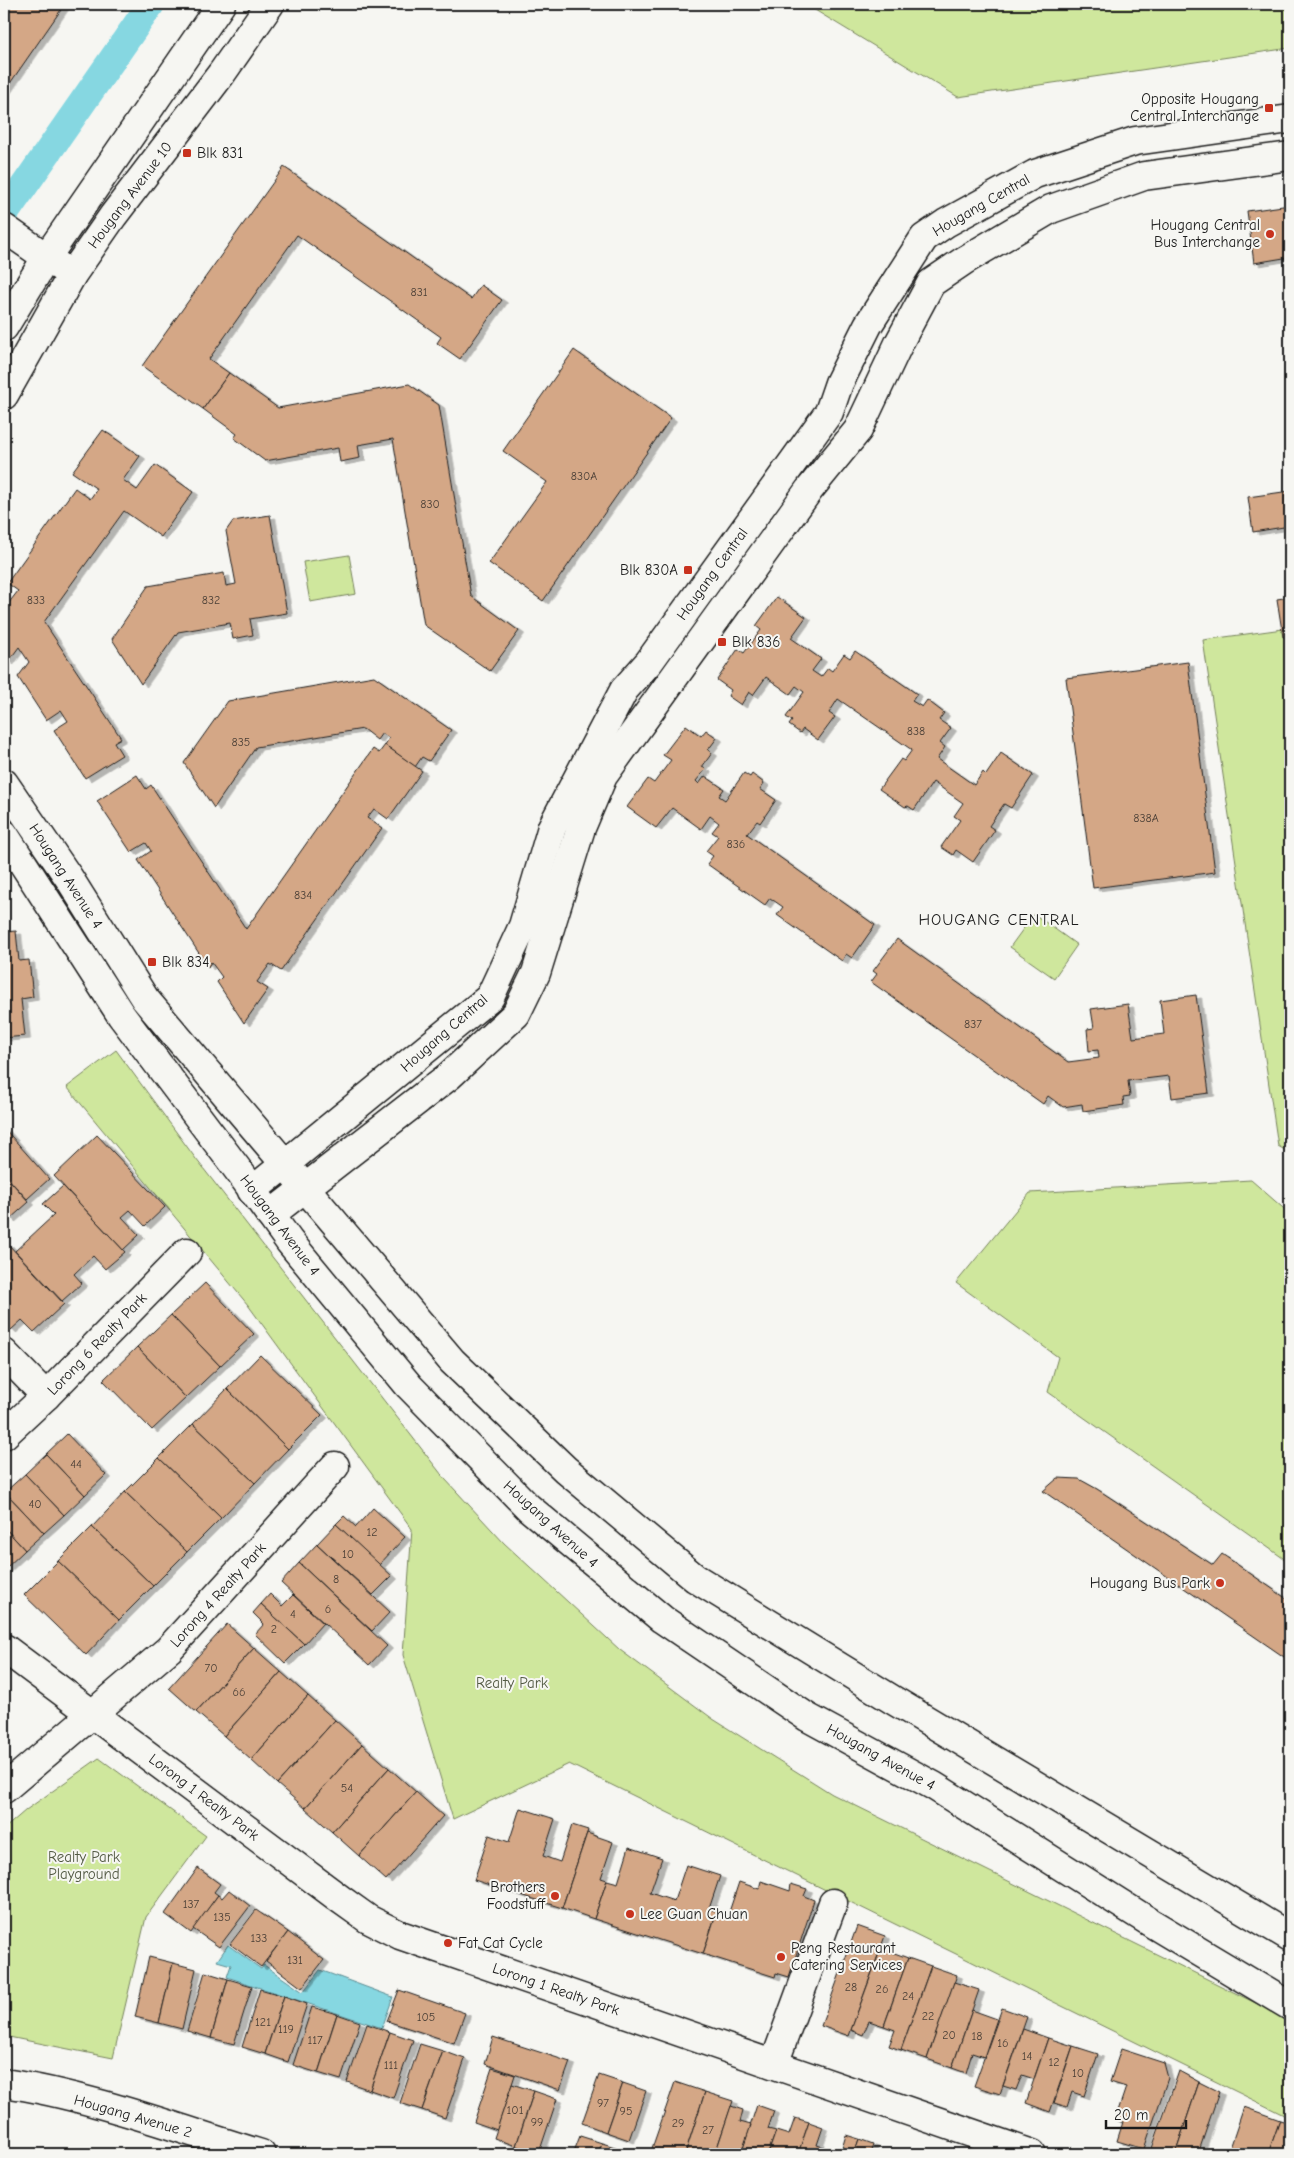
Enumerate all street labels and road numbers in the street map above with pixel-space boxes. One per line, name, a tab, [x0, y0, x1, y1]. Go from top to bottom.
street label: Hougang Avenue 10	[84, 138, 176, 252]
street label: Hougang Central	[929, 170, 1033, 240]
street label: Hougang Central	[673, 524, 751, 624]
street label: Hougang Avenue 4	[25, 820, 107, 932]
street label: Hougang Central	[397, 990, 491, 1076]
street label: Hougang Avenue 4	[236, 1171, 324, 1279]
street label: Lorong 6 Realty Park	[44, 1289, 151, 1399]
street label: Hougang Avenue 4	[500, 1477, 602, 1571]
street label: Lorong 4 Realty Park	[166, 1539, 270, 1651]
street label: Hougang Avenue 4	[824, 1720, 938, 1794]
street label: Lorong 1 Realty Park	[145, 1750, 263, 1845]
street label: Lorong 1 Realty Park	[490, 1959, 623, 2019]
street label: Hougang Avenue 2	[72, 2091, 194, 2141]

